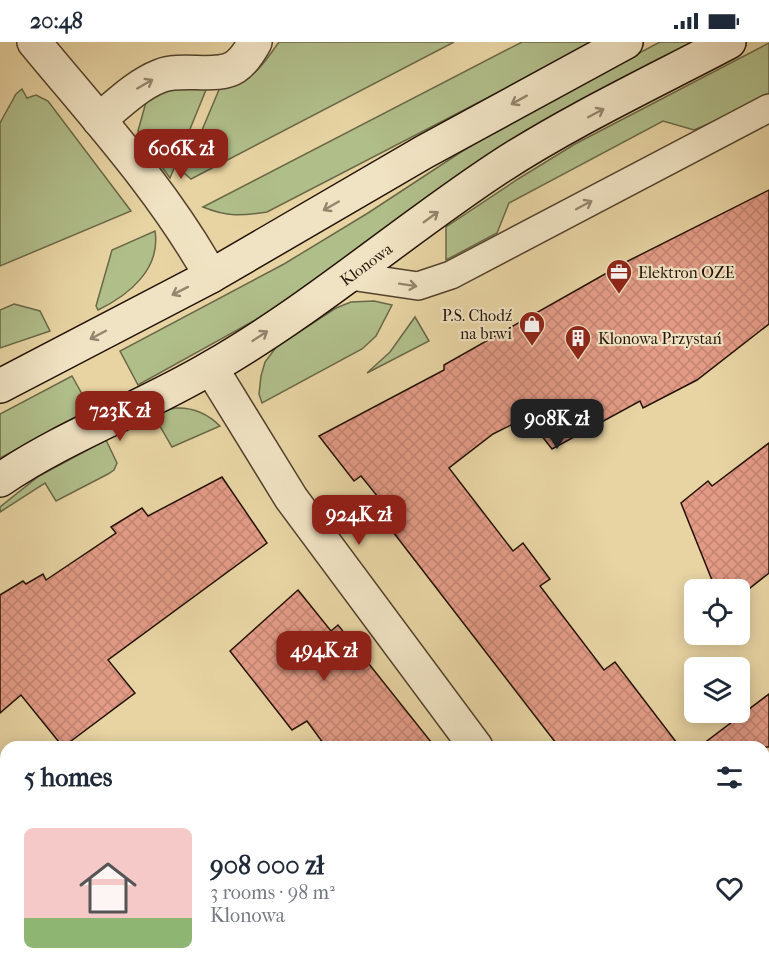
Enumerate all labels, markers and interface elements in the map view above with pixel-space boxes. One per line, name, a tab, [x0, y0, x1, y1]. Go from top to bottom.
text: 20:48	[30, 8, 83, 34]
one-way arrow	[136, 78, 153, 90]
one-way arrow	[511, 94, 528, 106]
one-way arrow	[587, 107, 604, 119]
pin: 606K zł	[126, 129, 236, 180]
text: 606K zł	[148, 137, 214, 160]
one-way arrow	[574, 199, 592, 210]
one-way arrow	[323, 201, 340, 213]
one-way arrow	[423, 210, 439, 223]
street label: Klonowa	[336, 239, 397, 290]
office icon: Elektron OZE	[604, 257, 634, 295]
place label: Elektron OZE	[638, 263, 735, 282]
one-way arrow	[398, 279, 417, 290]
one-way arrow	[171, 286, 189, 298]
place label: P.S. Chodź na brwi	[442, 306, 512, 343]
shop icon: P.S. Chodź na brwi	[517, 309, 547, 347]
building icon: Klonowa Przystań	[563, 323, 593, 361]
place label: Klonowa Przystań	[598, 329, 723, 348]
one-way arrow	[90, 330, 108, 341]
one-way arrow	[252, 330, 268, 342]
pin: 723K zł	[65, 391, 175, 442]
text: 723K zł	[89, 399, 151, 422]
pin: 908K zł	[502, 399, 612, 450]
text: 908K zł	[525, 407, 589, 430]
pin: 924K zł	[304, 495, 414, 546]
text: 924K zł	[326, 503, 392, 526]
map controls	[684, 579, 750, 723]
button: locate	[684, 579, 750, 645]
pin: 494K zł	[269, 631, 379, 682]
text: 494K zł	[290, 639, 358, 662]
button: layers	[684, 657, 750, 723]
icon: filters	[713, 761, 746, 794]
text: 5 homes	[24, 762, 112, 793]
text: 908 000 zł	[210, 850, 324, 881]
icon: home	[72, 852, 144, 924]
icon: heart	[713, 872, 746, 905]
text: 3 rooms · 98 m²	[210, 881, 335, 904]
text: Klonowa	[210, 904, 285, 927]

